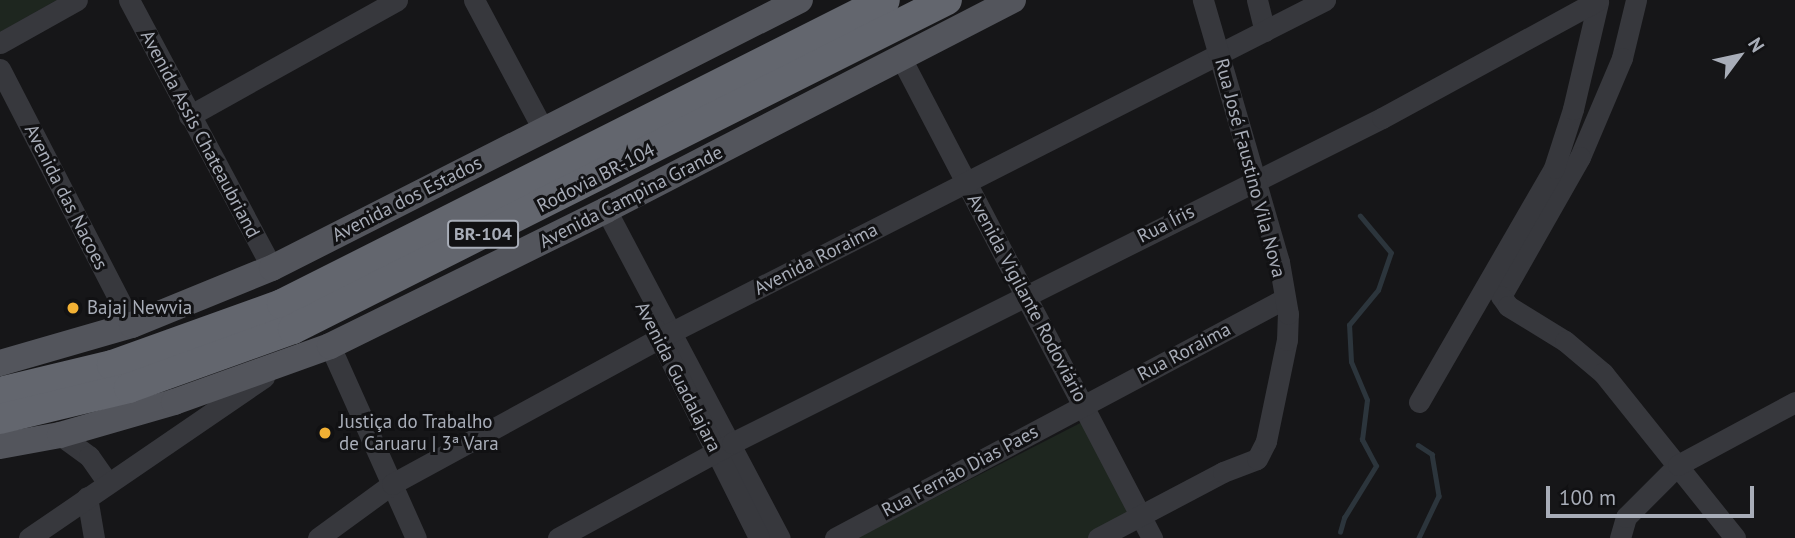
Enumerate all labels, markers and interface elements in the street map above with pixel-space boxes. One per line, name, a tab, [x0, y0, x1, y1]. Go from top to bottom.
north arrow	[1704, 21, 1774, 91]
street label: Avenida Assis Chateaubriand	[135, 26, 265, 242]
text: N	[1743, 33, 1770, 56]
street label: Rua José Faustino Vila Nova	[1210, 56, 1290, 280]
street label: Avenida das Nacoes	[19, 120, 113, 274]
street label: Rodovia BR-104	[533, 139, 659, 217]
street label: Avenida Campina Grande	[536, 141, 726, 253]
street label: Avenida dos Estados	[328, 151, 486, 247]
street label: Avenida Vigilante Rodoviário	[962, 190, 1092, 406]
street label: Rua Íris	[1134, 200, 1198, 248]
street label: Avenida Roraima	[750, 218, 882, 300]
road number: BR-104	[446, 220, 520, 248]
place label: Bajaj Newvia	[87, 297, 192, 319]
street label: Avenida Guadalajara	[630, 298, 726, 456]
marker: Bajaj Newvia	[65, 300, 81, 316]
street label: Rua Roraima	[1134, 318, 1234, 386]
place label: Justiça do Trabalho de Caruaru | 3ª Vara	[339, 411, 499, 455]
street label: Rua Fernão Dias Paes	[878, 420, 1042, 522]
marker: Justiça do Trabalho de Caruaru | 3ª Vara	[317, 425, 333, 441]
scale bar	[1550, 472, 1758, 516]
text: 100 m	[1559, 484, 1616, 511]

